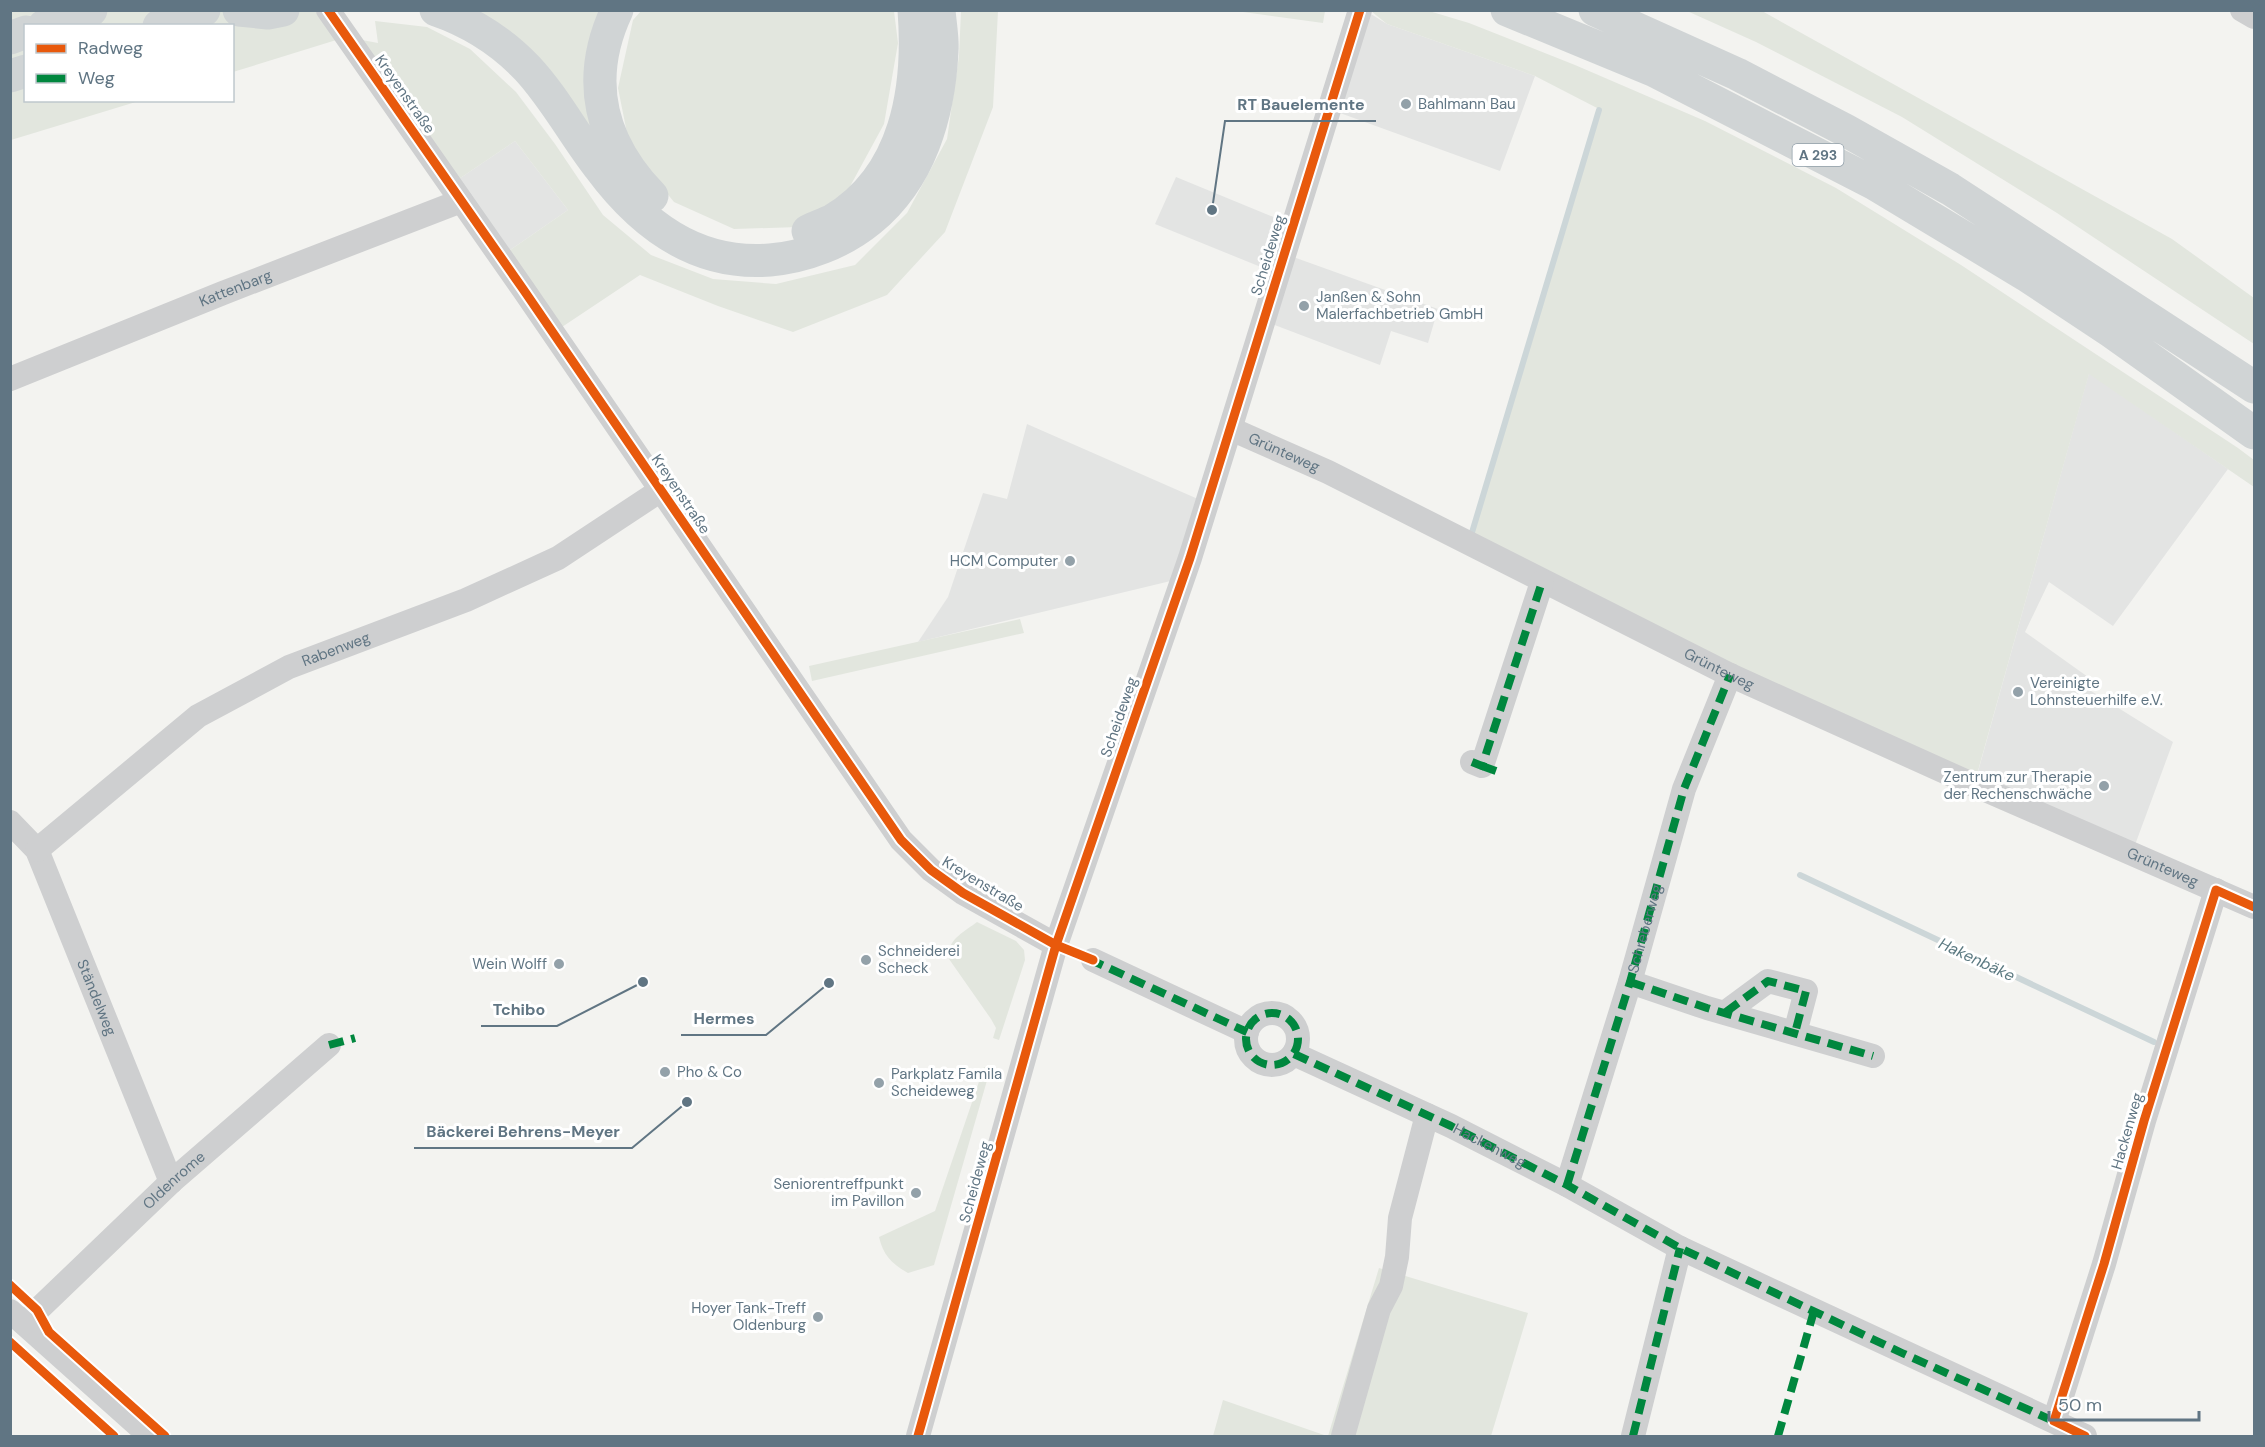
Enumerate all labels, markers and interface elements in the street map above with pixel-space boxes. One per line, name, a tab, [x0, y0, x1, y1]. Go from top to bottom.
legend	[24, 24, 234, 102]
text: Radweg	[78, 36, 143, 60]
street label: Kreyenstraße	[370, 51, 440, 137]
text: Weg	[78, 66, 115, 90]
callout: RT Bauelemente	[1225, 87, 1376, 121]
text: RT Bauelemente	[1237, 94, 1365, 115]
place label: Bahlmann Bau	[1418, 94, 1516, 114]
marker: Bahlmann Bau	[1399, 97, 1413, 111]
road number: A 293	[1792, 144, 1844, 166]
street label: Scheideweg	[1246, 212, 1290, 298]
street label: Kattenbarg	[196, 265, 275, 312]
place label: Janßen & Sohn Malerfachbetrieb GmbH	[1316, 287, 1483, 324]
marker: Janßen & Sohn Malerfachbetrieb GmbH	[1297, 299, 1311, 313]
street label: Grünteweg	[1245, 428, 1323, 477]
street label: Kreyenstraße	[647, 450, 715, 538]
place label: HCM Computer	[950, 551, 1058, 571]
marker: HCM Computer	[1063, 554, 1077, 568]
street label: Rabenweg	[299, 627, 373, 671]
street label: Grünteweg	[1680, 643, 1757, 695]
place label: Vereinigte Lohnsteuerhilfe e.V.	[2030, 673, 2163, 710]
street label: Scheideweg	[1096, 674, 1142, 760]
marker: Vereinigte Lohnsteuerhilfe e.V.	[2011, 685, 2025, 699]
place label: Zentrum zur Therapie der Rechenschwäche	[1943, 767, 2092, 804]
marker: Zentrum zur Therapie der Rechenschwäche	[2097, 779, 2111, 793]
street label: Grünteweg	[2124, 843, 2202, 892]
street label: Kreyenstraße	[938, 852, 1028, 916]
street label: Schreberweg	[1623, 882, 1667, 975]
water label: Hakenbäke	[1935, 933, 2018, 986]
place label: Schneiderei Scheck	[878, 941, 960, 978]
marker: Schneiderei Scheck	[859, 953, 873, 967]
place label: Wein Wolff	[472, 954, 547, 974]
street label: Ständelweg	[72, 956, 121, 1039]
marker: Wein Wolff	[552, 957, 566, 971]
callout: Tchibo	[481, 992, 557, 1026]
text: Tchibo	[493, 999, 545, 1020]
callout: Hermes	[681, 1001, 766, 1035]
text: Hermes	[694, 1008, 754, 1029]
place label: Pho & Co	[677, 1062, 742, 1082]
place label: Parkplatz Famila Scheideweg	[891, 1064, 1002, 1101]
marker: Pho & Co	[658, 1065, 672, 1079]
marker: Parkplatz Famila Scheideweg	[872, 1076, 886, 1090]
street label: Hackenweg	[2106, 1090, 2148, 1172]
callout: Bäckerei Behrens-Meyer	[414, 1114, 632, 1148]
street label: Hackenweg	[1450, 1119, 1529, 1172]
text: Bäckerei Behrens-Meyer	[426, 1121, 620, 1142]
street label: Scheideweg	[955, 1139, 995, 1225]
street label: Oldenrome	[138, 1147, 209, 1214]
place label: Seniorentreffpunkt im Pavillon	[773, 1174, 904, 1211]
marker: Seniorentreffpunkt im Pavillon	[909, 1186, 923, 1200]
place label: Hoyer Tank-Treff Oldenburg	[691, 1298, 806, 1335]
marker: Hoyer Tank-Treff Oldenburg	[811, 1310, 825, 1324]
scale bar	[2049, 1384, 2199, 1422]
text: 50 m	[2058, 1393, 2102, 1417]

